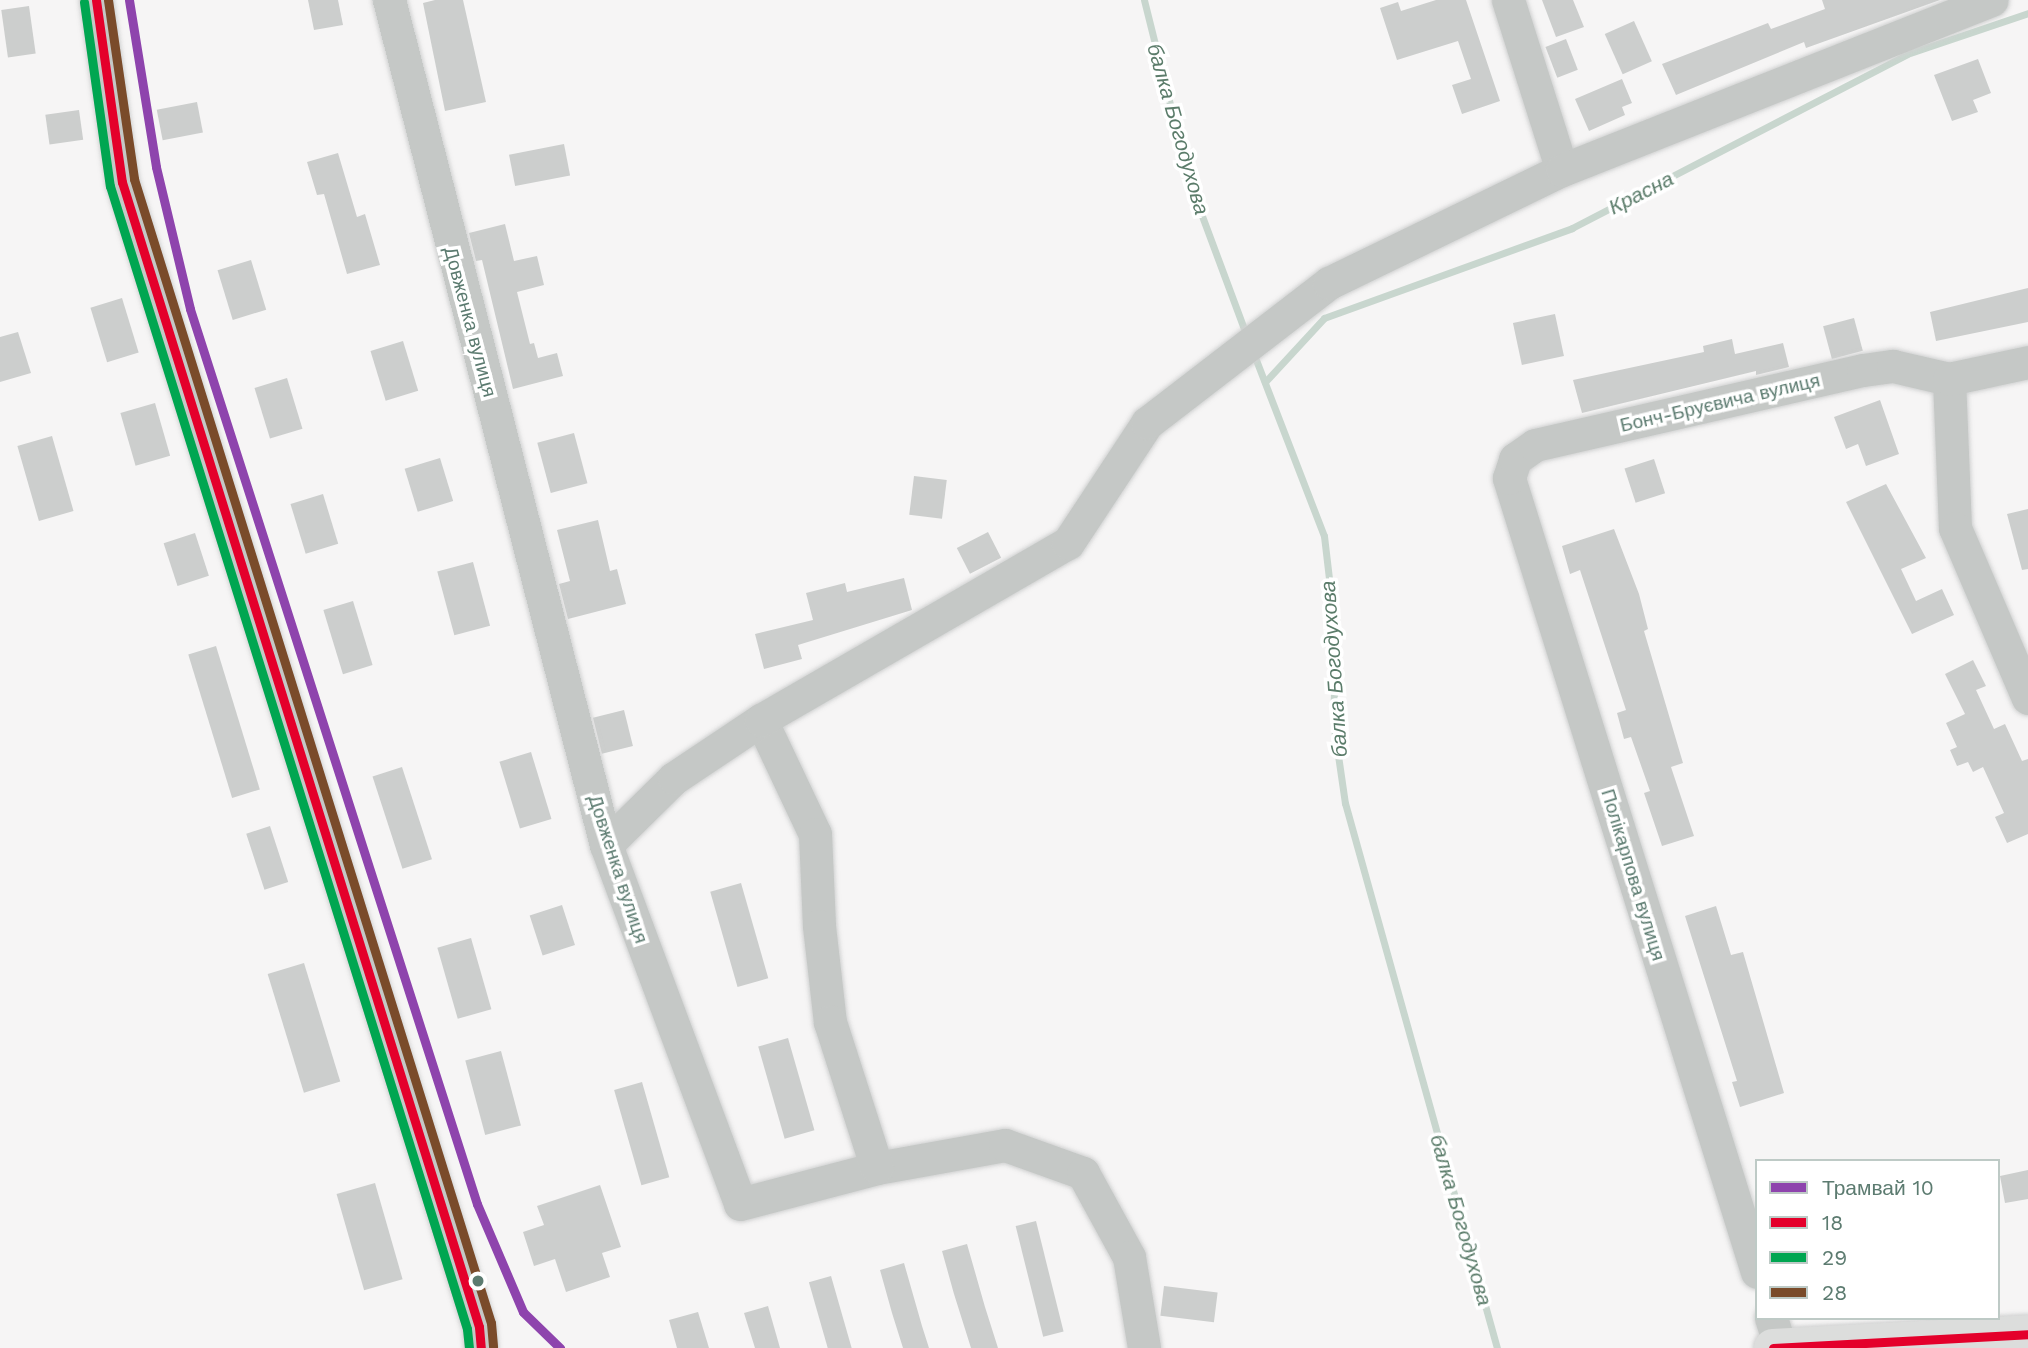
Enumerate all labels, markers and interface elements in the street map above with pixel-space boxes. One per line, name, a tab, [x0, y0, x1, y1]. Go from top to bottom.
water label: балка Богодухова	[1142, 41, 1214, 217]
water label: Красна	[1604, 166, 1678, 220]
street label: Довженка вулиця	[439, 244, 501, 400]
street label: Бонч-Бруєвича вулиця	[1618, 369, 1822, 437]
water label: балка Богодухова	[1315, 580, 1353, 758]
street label: Полікарпова вулиця	[1596, 786, 1670, 964]
street label: Довженка вулиця	[583, 792, 653, 946]
water label: балка Богодухова	[1425, 1132, 1497, 1308]
legend	[1755, 1159, 2000, 1320]
text: Трамвай 10	[1822, 1175, 1934, 1200]
text: 18	[1822, 1210, 1843, 1235]
text: 29	[1822, 1245, 1847, 1270]
unlabelled marker	[471, 1274, 485, 1288]
text: 28	[1822, 1280, 1847, 1305]

